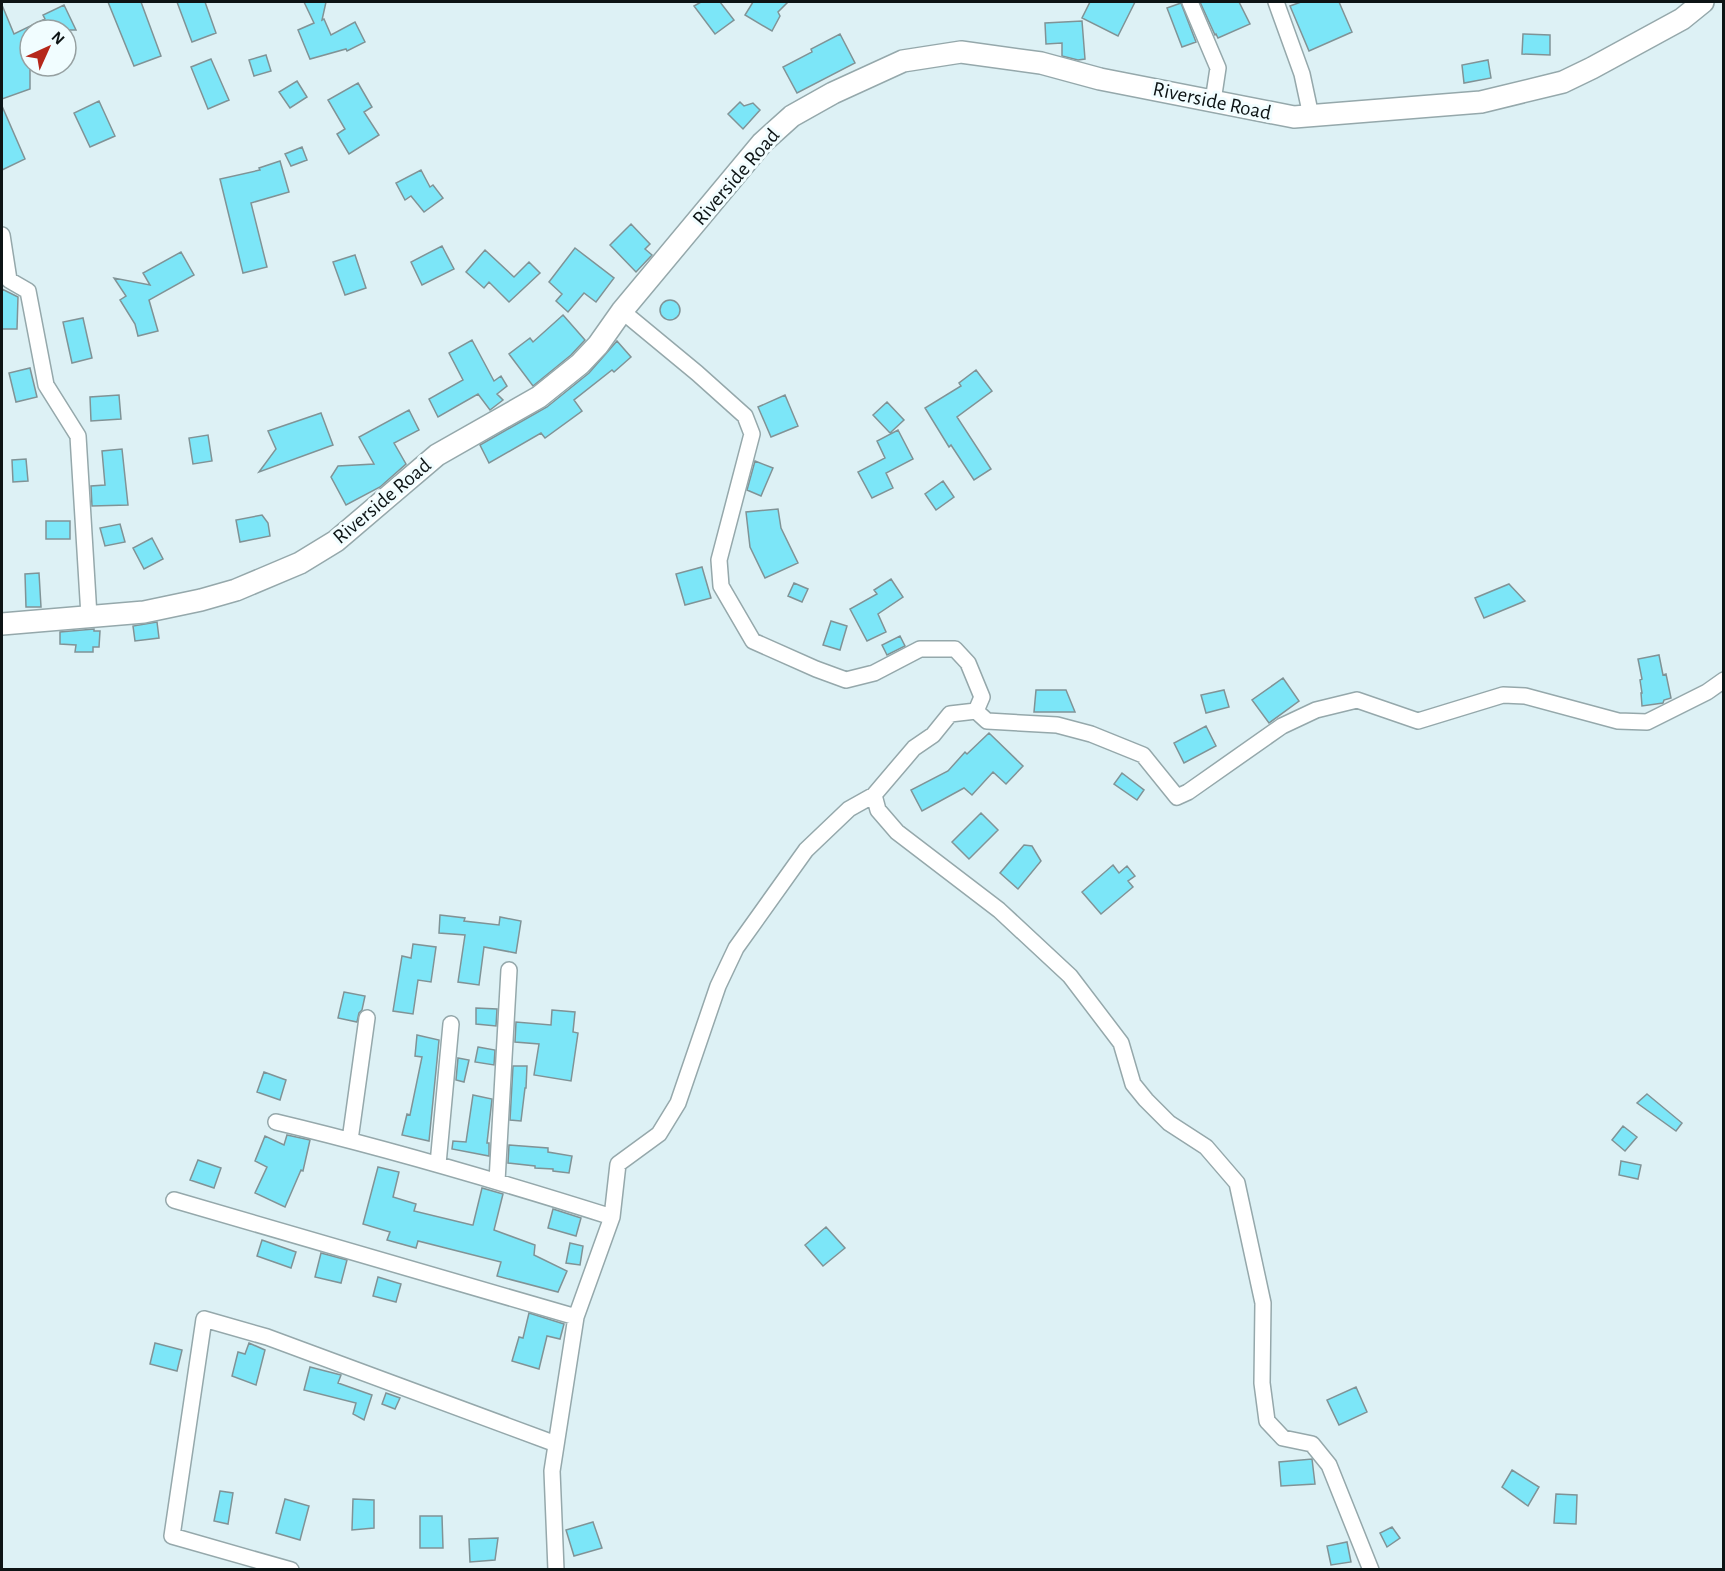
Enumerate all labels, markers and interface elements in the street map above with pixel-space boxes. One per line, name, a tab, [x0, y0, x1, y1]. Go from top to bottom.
north arrow	[18, 18, 78, 78]
text: N	[48, 29, 67, 48]
street label: Riverside Road	[1151, 78, 1273, 124]
street label: Riverside Road	[689, 125, 784, 229]
street label: Riverside Road	[329, 454, 435, 548]

